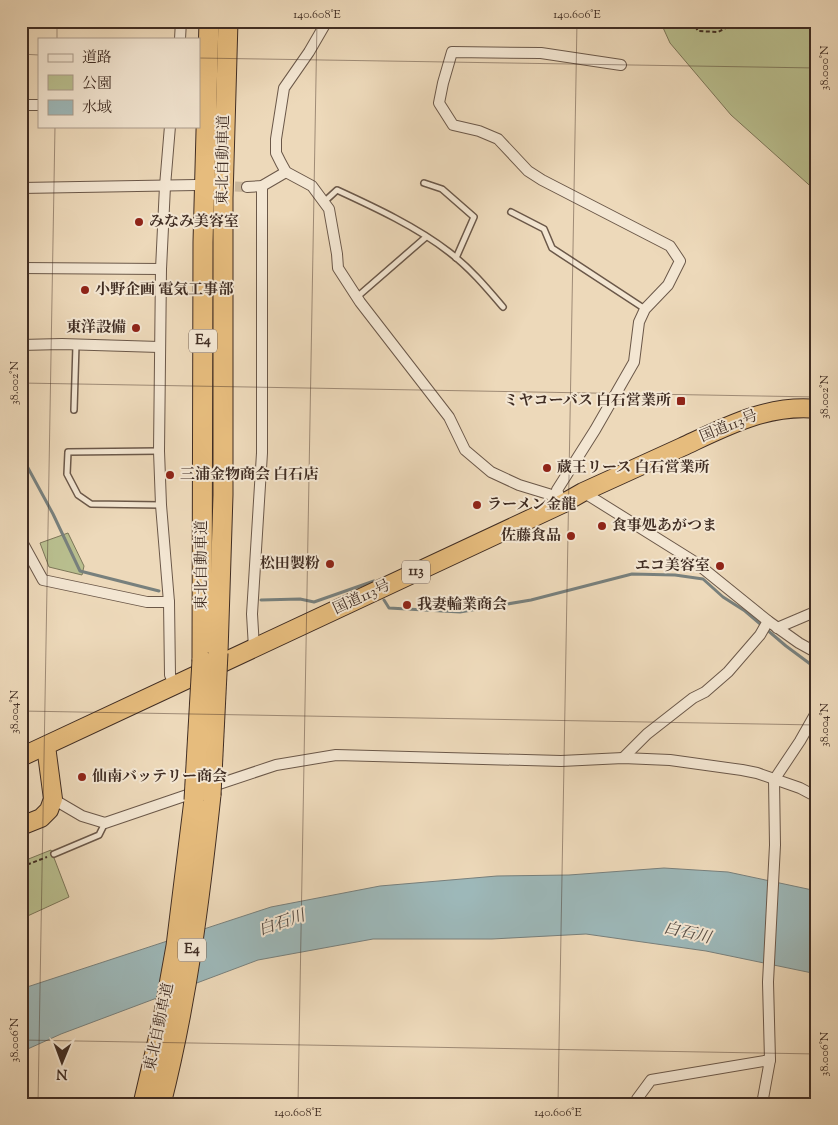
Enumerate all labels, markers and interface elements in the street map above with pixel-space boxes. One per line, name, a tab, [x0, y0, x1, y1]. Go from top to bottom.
text: 140.608°E	[293, 6, 341, 24]
text: 140.606°E	[553, 6, 601, 24]
legend	[38, 38, 200, 128]
text: 38.000°N	[816, 45, 834, 90]
text: 道路	[82, 48, 112, 69]
text: 公園	[82, 74, 112, 95]
text: 水域	[82, 98, 112, 119]
street label: 東北自動車道	[213, 115, 235, 205]
place label: みなみ美容室	[149, 212, 239, 233]
marker: みなみ美容室	[133, 216, 145, 228]
place label: 小野企画 電気工事部	[95, 280, 234, 301]
marker: 小野企画 電気工事部	[79, 284, 91, 296]
place label: 東洋設備	[66, 318, 126, 339]
marker: 東洋設備	[130, 322, 142, 334]
road number: E4	[189, 330, 217, 352]
text: 38.002°N	[6, 361, 24, 405]
text: 38.002°N	[816, 375, 834, 419]
place label: ミヤコーバス 白石営業所	[504, 391, 671, 412]
marker: ミヤコーバス 白石営業所	[675, 395, 687, 407]
street label: 国道113号	[697, 406, 761, 448]
place label: 蔵王リース 白石営業所	[557, 458, 709, 479]
marker: 蔵王リース 白石営業所	[541, 462, 553, 474]
place label: 三浦金物商会 白石店	[180, 465, 318, 486]
marker: 三浦金物商会 白石店	[164, 469, 176, 481]
place label: ラーメン金龍	[487, 495, 576, 516]
marker: ラーメン金龍	[471, 499, 483, 511]
place label: 食事処あがつま	[612, 516, 717, 537]
street label: 東北自動車道	[192, 520, 213, 610]
marker: 食事処あがつま	[596, 520, 608, 532]
place label: 佐藤食品	[501, 526, 561, 547]
marker: 佐藤食品	[565, 530, 577, 542]
place label: 松田製粉	[260, 554, 320, 575]
place label: エコ美容室	[635, 556, 710, 577]
marker: 松田製粉	[324, 558, 336, 570]
road number: 113	[402, 560, 430, 584]
marker: エコ美容室	[714, 560, 726, 572]
street label: 国道113号	[330, 576, 394, 620]
place label: 我妻輪業商会	[417, 595, 507, 616]
marker: 我妻輪業商会	[401, 599, 413, 611]
text: 38.004°N	[6, 690, 24, 734]
text: 38.004°N	[816, 703, 834, 747]
place label: 仙南バッテリー商会	[92, 767, 227, 788]
marker: 仙南バッテリー商会	[76, 771, 88, 783]
water label: 白石川	[256, 905, 310, 943]
water label: 白石川	[661, 917, 715, 951]
road number: E4	[178, 938, 206, 962]
street label: 東北自動車道	[140, 981, 180, 1073]
text: 38.006°N	[6, 1017, 24, 1062]
text: 38.006°N	[816, 1031, 834, 1076]
north arrow	[38, 1038, 88, 1088]
text: N	[56, 1063, 68, 1083]
text: 140.608°E	[274, 1104, 322, 1122]
text: 140.606°E	[534, 1104, 582, 1122]

